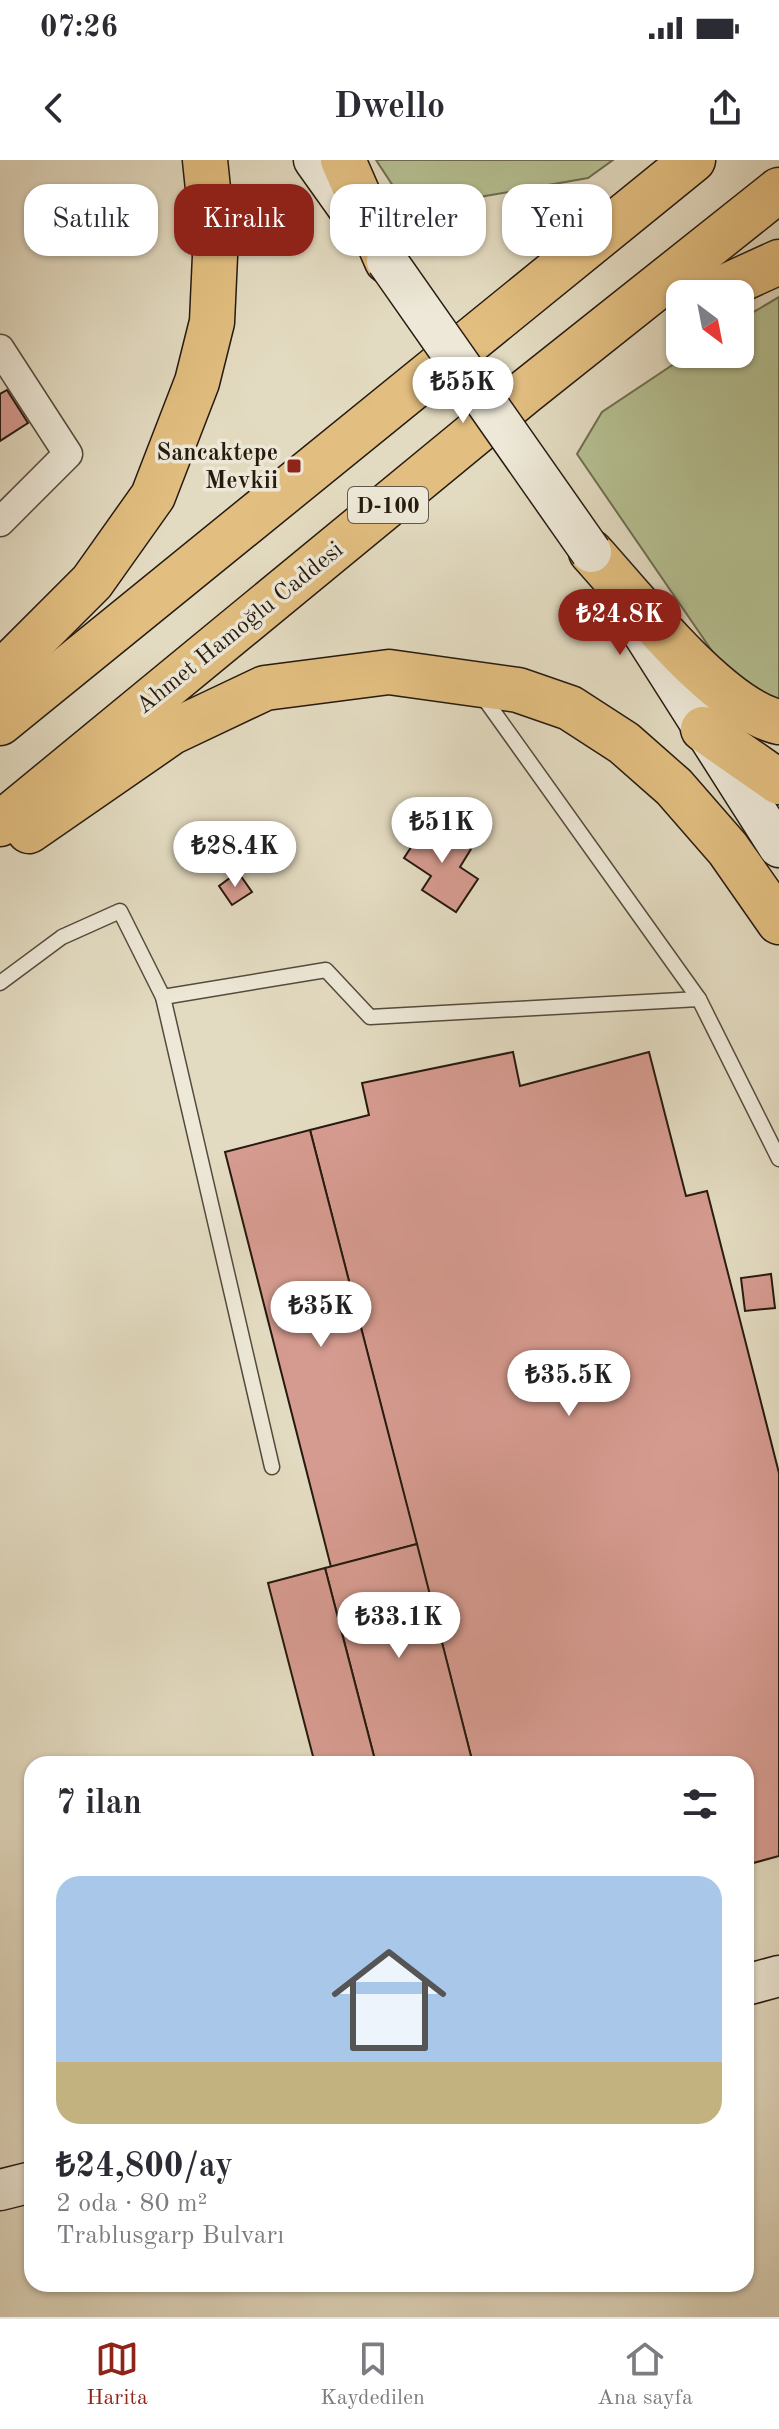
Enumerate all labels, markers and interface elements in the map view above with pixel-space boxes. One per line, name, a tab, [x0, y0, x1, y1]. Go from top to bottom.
text: 07:26	[40, 13, 118, 43]
icon: back	[32, 86, 76, 130]
icon: share	[703, 86, 747, 130]
text: Dwello	[334, 90, 445, 126]
chip: Satılık	[24, 184, 158, 256]
chip: Kiralık	[174, 184, 314, 256]
chip: Filtreler	[330, 184, 486, 256]
chip: Yeni	[502, 184, 612, 256]
north arrow	[666, 280, 754, 368]
map controls	[666, 280, 754, 368]
pin: ₺55K	[416, 357, 510, 425]
text: ₺55K	[430, 370, 496, 396]
place label: Sancaktepe Mevkii	[156, 442, 278, 494]
marker: Sancaktepe Mevkii	[285, 457, 303, 475]
road number: D-100	[348, 487, 428, 523]
street label: Ahmet Hamoğlu Caddesi	[132, 538, 348, 719]
pin: ₺24.8K	[555, 589, 685, 657]
text: ₺24.8K	[576, 602, 664, 628]
pin: ₺51K	[395, 797, 489, 865]
text: ₺51K	[409, 810, 475, 836]
pin: ₺28.4K	[170, 821, 300, 889]
text: ₺28.4K	[191, 834, 279, 860]
pin: ₺35K	[274, 1281, 368, 1349]
text: ₺35K	[288, 1294, 354, 1320]
pin: ₺35.5K	[504, 1350, 634, 1418]
text: ₺35.5K	[525, 1363, 613, 1389]
pin: ₺33.1K	[334, 1592, 464, 1660]
text: ₺33.1K	[355, 1605, 443, 1631]
icon: filters	[678, 1782, 722, 1826]
text: 7 ilan	[56, 1787, 142, 1821]
icon: home	[317, 1928, 461, 2072]
text: ₺24,800/ay	[56, 2150, 233, 2184]
text: 2 oda · 80 m²	[56, 2191, 207, 2217]
text: Trablusgarp Bulvarı	[56, 2223, 284, 2249]
tab: Harita	[86, 2337, 148, 2412]
tab: Kaydedilen	[320, 2337, 425, 2412]
tab: Ana sayfa	[597, 2337, 693, 2412]

